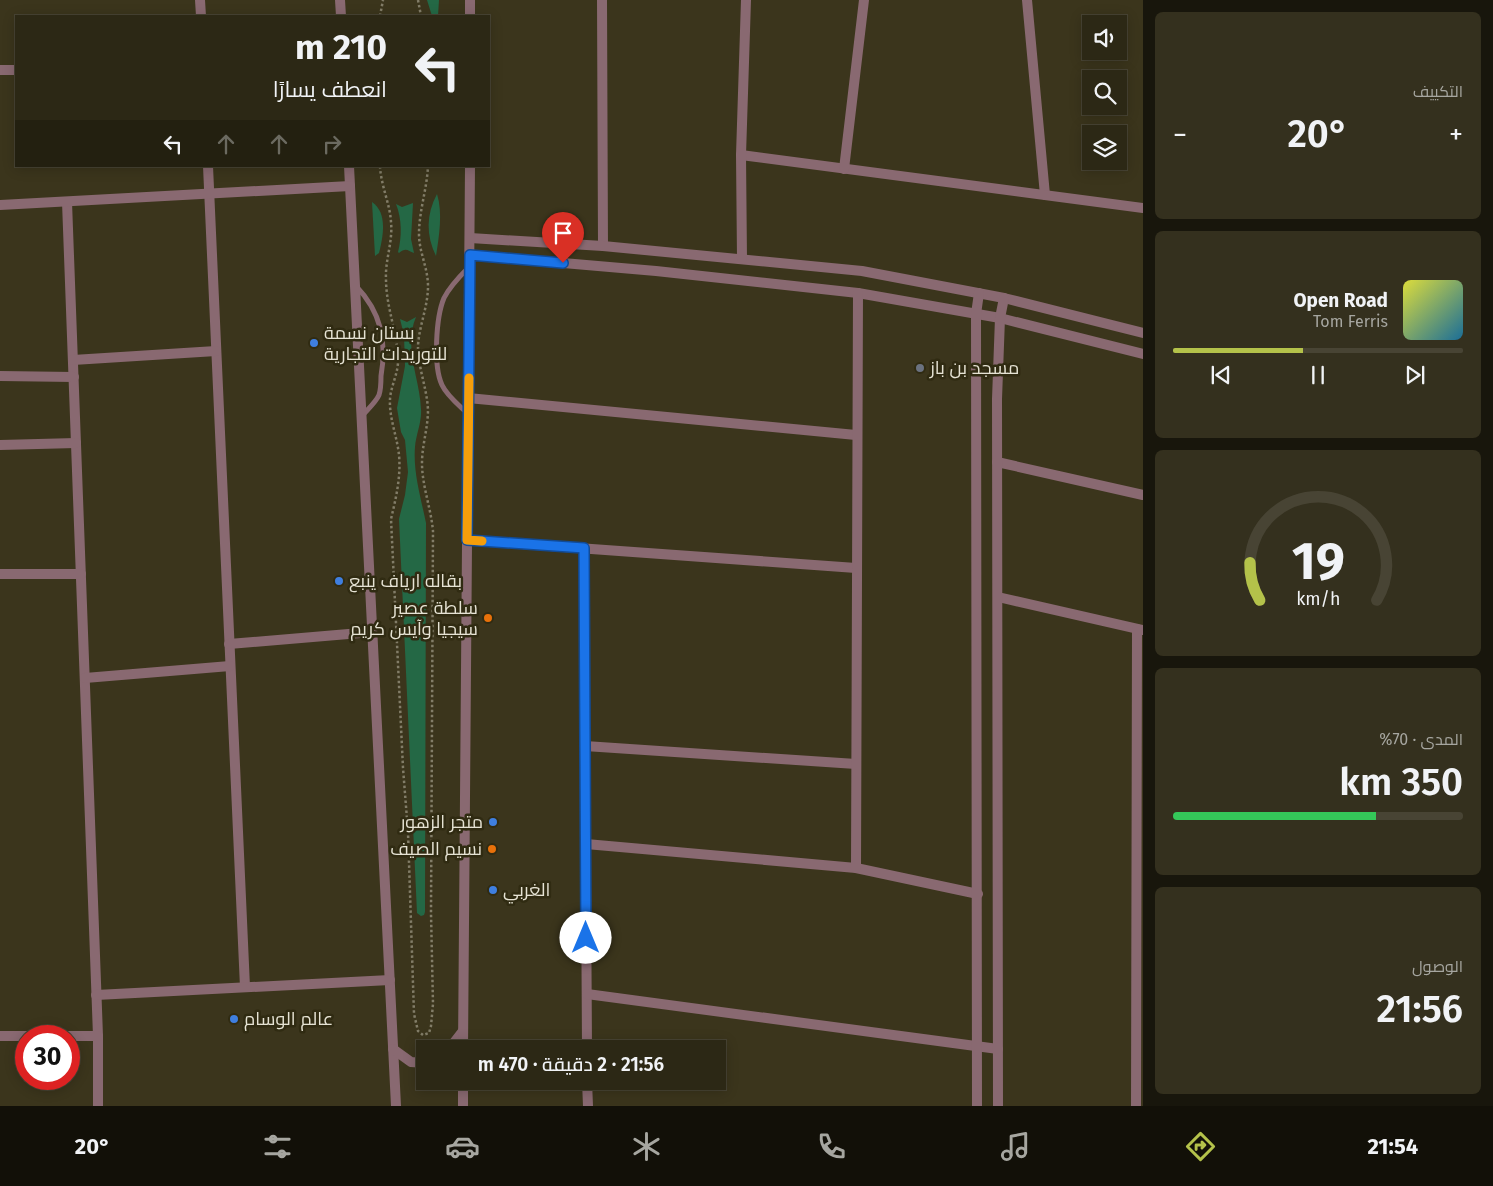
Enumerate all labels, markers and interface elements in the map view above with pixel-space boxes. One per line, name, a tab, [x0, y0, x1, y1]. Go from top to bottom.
map controls	[1082, 15, 1127, 170]
button: sound	[1082, 15, 1127, 60]
text: 210 m	[295, 26, 387, 68]
icon: left	[405, 35, 470, 100]
button: search	[1082, 70, 1127, 115]
text: انعطف يسارًا	[273, 76, 387, 103]
text: التكييف	[1413, 82, 1463, 101]
text: 20°	[1287, 111, 1349, 157]
text: −	[1173, 118, 1187, 151]
text: +	[1449, 118, 1463, 151]
button: layers	[1082, 125, 1127, 170]
icon: left	[159, 130, 187, 158]
icon: ahead	[212, 130, 240, 158]
icon: ahead	[265, 130, 293, 158]
icon: right	[318, 130, 346, 158]
pin	[542, 212, 584, 263]
icon: arrive	[549, 219, 577, 247]
text: Open Road	[1293, 289, 1388, 312]
text: Tom Ferris	[1313, 312, 1388, 331]
place label: بستان نسمة للتوريدات التجارية	[324, 322, 447, 365]
marker: بستان نسمة للتوريدات التجارية	[308, 337, 320, 349]
place label: مسجد بن باز	[929, 357, 1019, 379]
icon: previous	[1207, 361, 1235, 389]
icon: pause	[1304, 361, 1332, 389]
icon: next	[1401, 361, 1429, 389]
marker: مسجد بن باز	[914, 362, 926, 374]
text: 19	[1291, 530, 1345, 593]
place label: بقاله ارياف ينبع	[349, 570, 462, 593]
marker: بقاله ارياف ينبع	[333, 575, 345, 587]
text: km/h	[1296, 588, 1340, 610]
place label: سلطة عصير سيجيا وآيس كريم	[350, 597, 478, 641]
marker: سلطة عصير سيجيا وآيس كريم	[482, 612, 494, 624]
text: المدى · 70%	[1379, 730, 1463, 749]
text: 350 km	[1339, 759, 1463, 805]
place label: متجر الزهور	[399, 811, 483, 833]
marker: متجر الزهور	[487, 816, 499, 828]
place label: نسيم الصيف	[390, 838, 482, 861]
marker: نسيم الصيف	[486, 843, 498, 855]
place label: الغربي	[503, 879, 550, 904]
marker: الغربي	[487, 884, 499, 896]
position arrow	[559, 911, 611, 963]
text: الوصول	[1412, 957, 1463, 976]
text: 21:56	[1377, 986, 1463, 1032]
place label: عالم الوسام	[244, 1008, 333, 1031]
marker: عالم الوسام	[228, 1013, 240, 1025]
speed limit sign: 30	[15, 1025, 80, 1090]
text: 21:56 · 2 دقيقة · 470 m	[478, 1053, 664, 1076]
icon: filters	[260, 1129, 295, 1164]
icon: car	[445, 1129, 480, 1164]
icon: climate	[629, 1129, 664, 1164]
icon: phone	[814, 1129, 849, 1164]
icon: music	[998, 1129, 1033, 1164]
icon: directions	[1183, 1129, 1218, 1164]
text: 20°	[75, 1133, 111, 1160]
text: 21:54	[1367, 1133, 1418, 1160]

